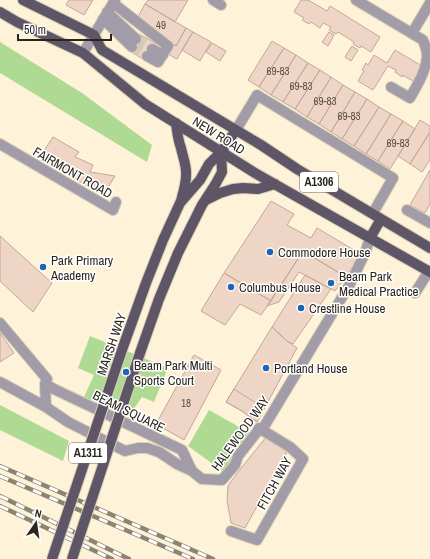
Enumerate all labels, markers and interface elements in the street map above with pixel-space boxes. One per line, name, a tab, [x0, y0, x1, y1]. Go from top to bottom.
scale bar	[18, 16, 111, 42]
house number: 49	[156, 18, 166, 32]
text: 50 m	[24, 22, 46, 38]
house number: 69-83	[266, 64, 290, 78]
house number: 69-83	[289, 79, 313, 93]
house number: 69-83	[313, 94, 337, 108]
house number: 69-83	[337, 109, 361, 123]
street label: NEW ROAD	[189, 113, 248, 158]
house number: 69-83	[386, 136, 410, 150]
street label: FAIRMONT ROAD	[30, 143, 116, 202]
road number: A1306	[300, 172, 338, 192]
place label: Commodore House	[278, 244, 370, 261]
marker: Commodore House	[265, 247, 275, 257]
place label: Park Primary Academy	[50, 252, 114, 284]
marker: Park Primary Academy	[38, 262, 48, 272]
place label: Beam Park Medical Practice	[339, 268, 418, 300]
marker: Beam Park Medical Practice	[326, 278, 336, 288]
place label: Columbus House	[239, 279, 321, 296]
marker: Columbus House	[226, 282, 236, 292]
place label: Crestline House	[309, 300, 385, 317]
marker: Crestline House	[296, 303, 306, 313]
street label: MARSH WAY	[93, 311, 130, 377]
place label: Beam Park Multi Sports Court	[134, 357, 213, 389]
place label: Portland House	[274, 360, 348, 377]
marker: Portland House	[261, 363, 271, 373]
marker: Beam Park Multi Sports Court	[121, 367, 131, 377]
street label: BEAM SQUARE	[90, 387, 168, 436]
street label: HALEWOOD WAY	[208, 393, 273, 474]
house number: 18	[181, 396, 191, 410]
road number: A1311	[69, 443, 107, 463]
street label: FITCH WAY	[253, 454, 296, 512]
north arrow	[16, 503, 56, 543]
text: N	[34, 506, 43, 521]

